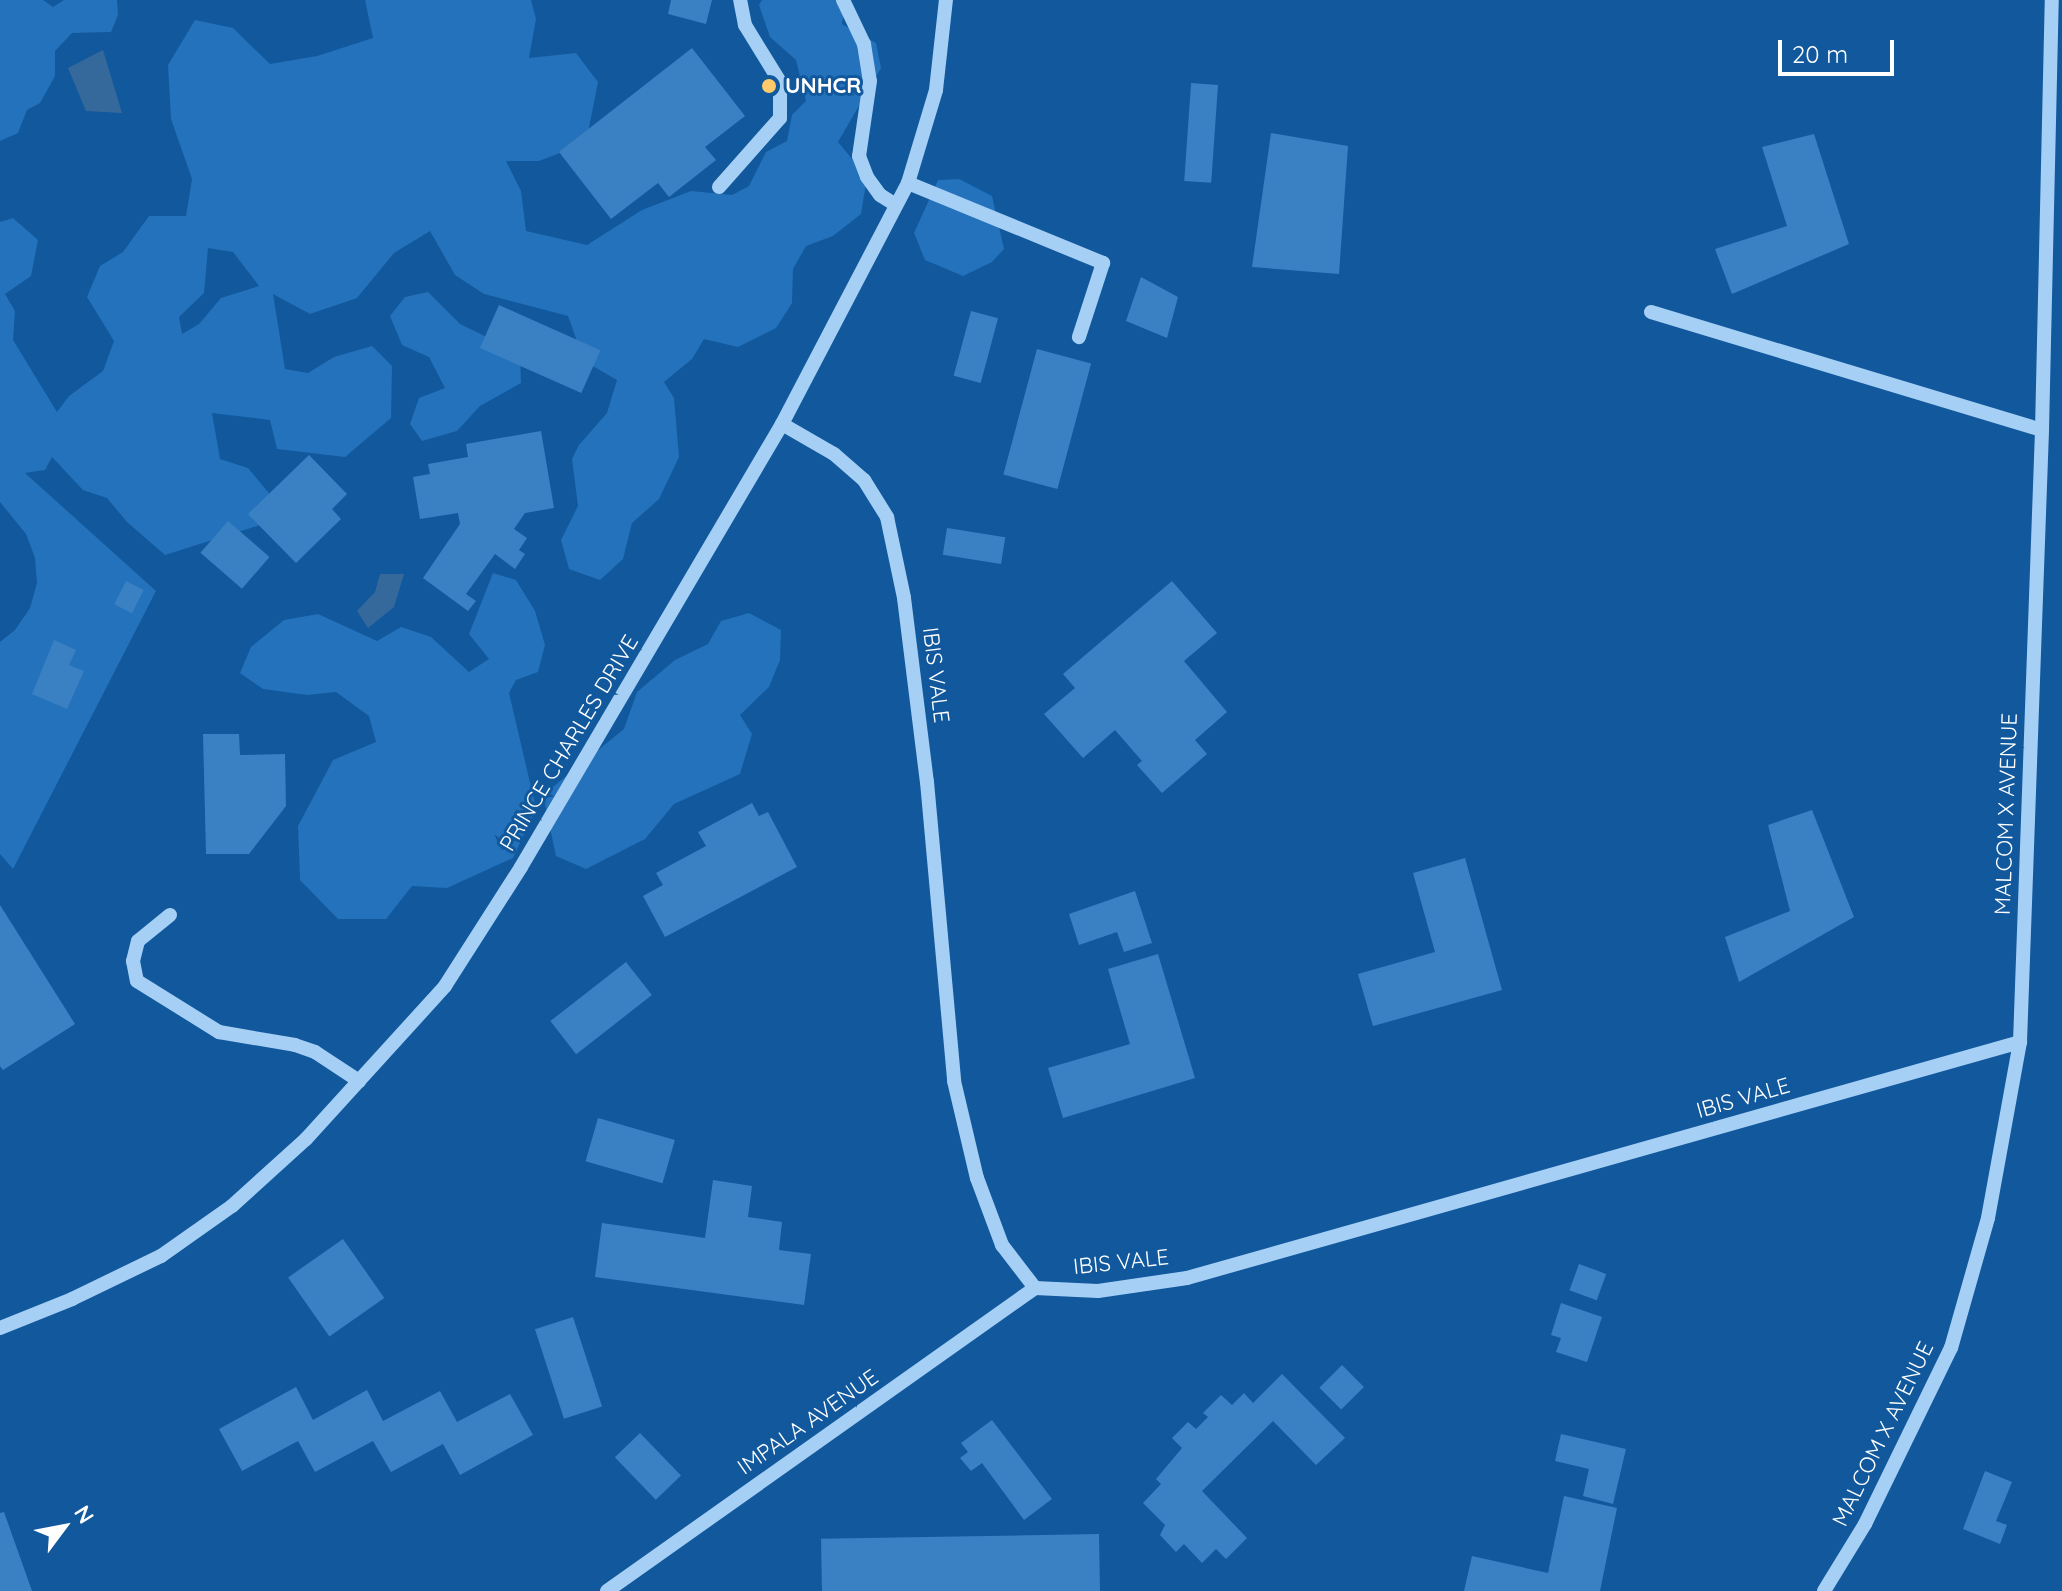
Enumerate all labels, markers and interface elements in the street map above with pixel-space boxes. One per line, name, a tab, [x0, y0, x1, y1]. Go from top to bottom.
scale bar	[1782, 24, 1898, 74]
text: 20 m	[1792, 39, 1848, 69]
place label: UNHCR	[785, 73, 861, 99]
marker: UNHCR	[760, 77, 778, 95]
street label: IBIS VALE	[917, 626, 955, 724]
street label: PRINCE CHARLES DRIVE	[494, 630, 644, 856]
street label: MALCOM X AVENUE	[1989, 713, 2023, 915]
street label: IBIS VALE	[1693, 1072, 1793, 1124]
street label: IBIS VALE	[1072, 1244, 1170, 1280]
street label: MALCOM X AVENUE	[1827, 1337, 1939, 1531]
street label: IMPALA AVENUE	[733, 1364, 883, 1480]
north arrow	[24, 1487, 104, 1567]
text: N	[68, 1500, 101, 1529]

